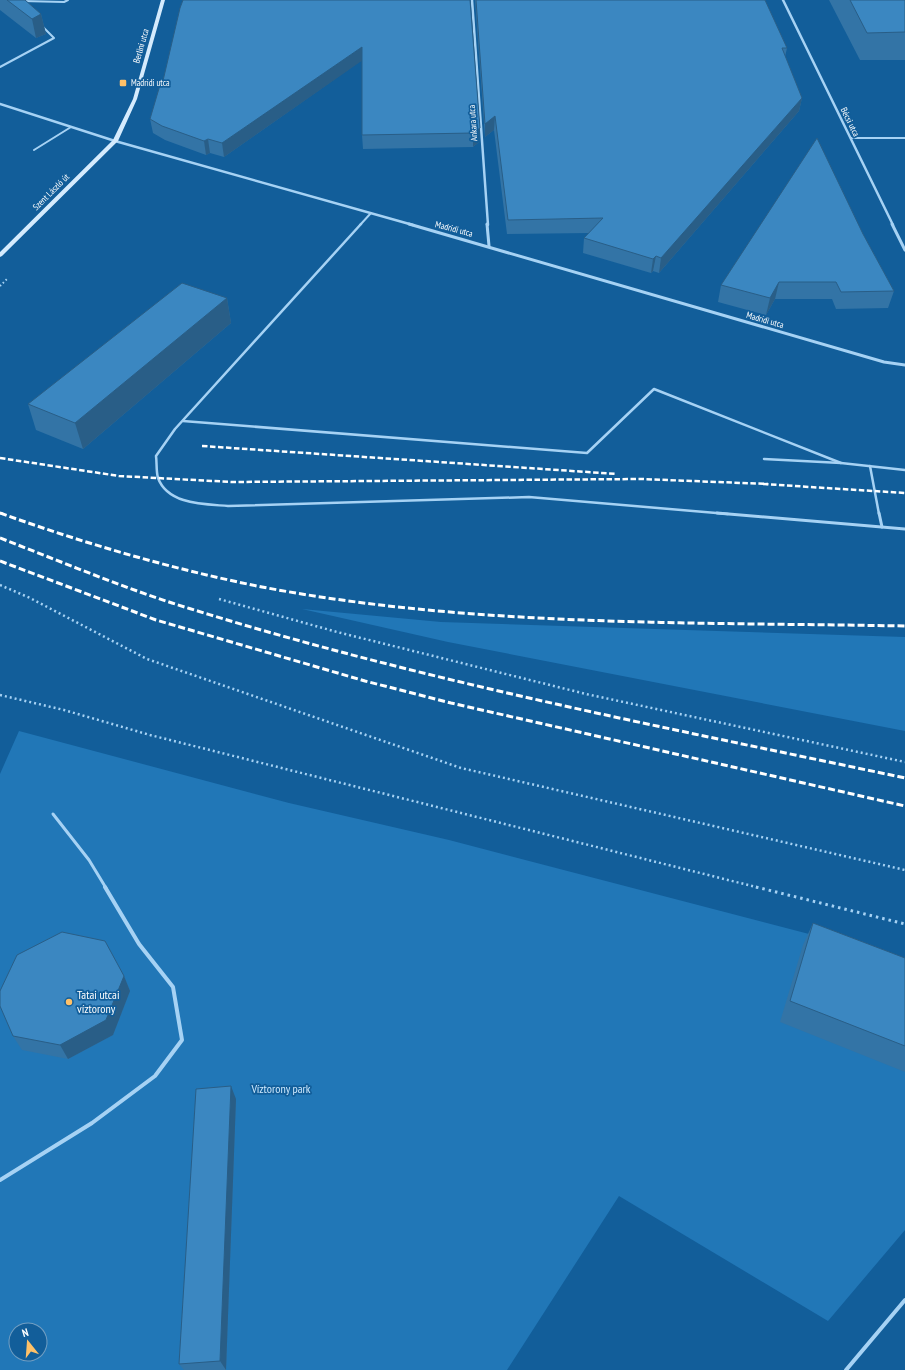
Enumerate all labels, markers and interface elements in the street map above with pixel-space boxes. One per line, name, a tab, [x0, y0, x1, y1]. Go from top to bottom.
street label: Berlini utca	[130, 27, 151, 64]
place label: Madridi utca	[131, 77, 170, 88]
marker: Madridi utca	[118, 78, 128, 88]
street label: Ankara utca	[466, 104, 479, 142]
street label: Bécsi utca	[839, 105, 862, 139]
street label: Szent László út	[30, 171, 71, 212]
street label: Madridi utca	[434, 218, 475, 239]
street label: Madridi utca	[745, 309, 786, 330]
place label: Tatai utcai víztorony	[77, 987, 119, 1016]
marker: Tatai utcai víztorony	[64, 997, 74, 1007]
park label: Víztorony park	[251, 1081, 311, 1096]
north arrow	[8, 1322, 48, 1362]
text: N	[20, 1325, 30, 1340]

